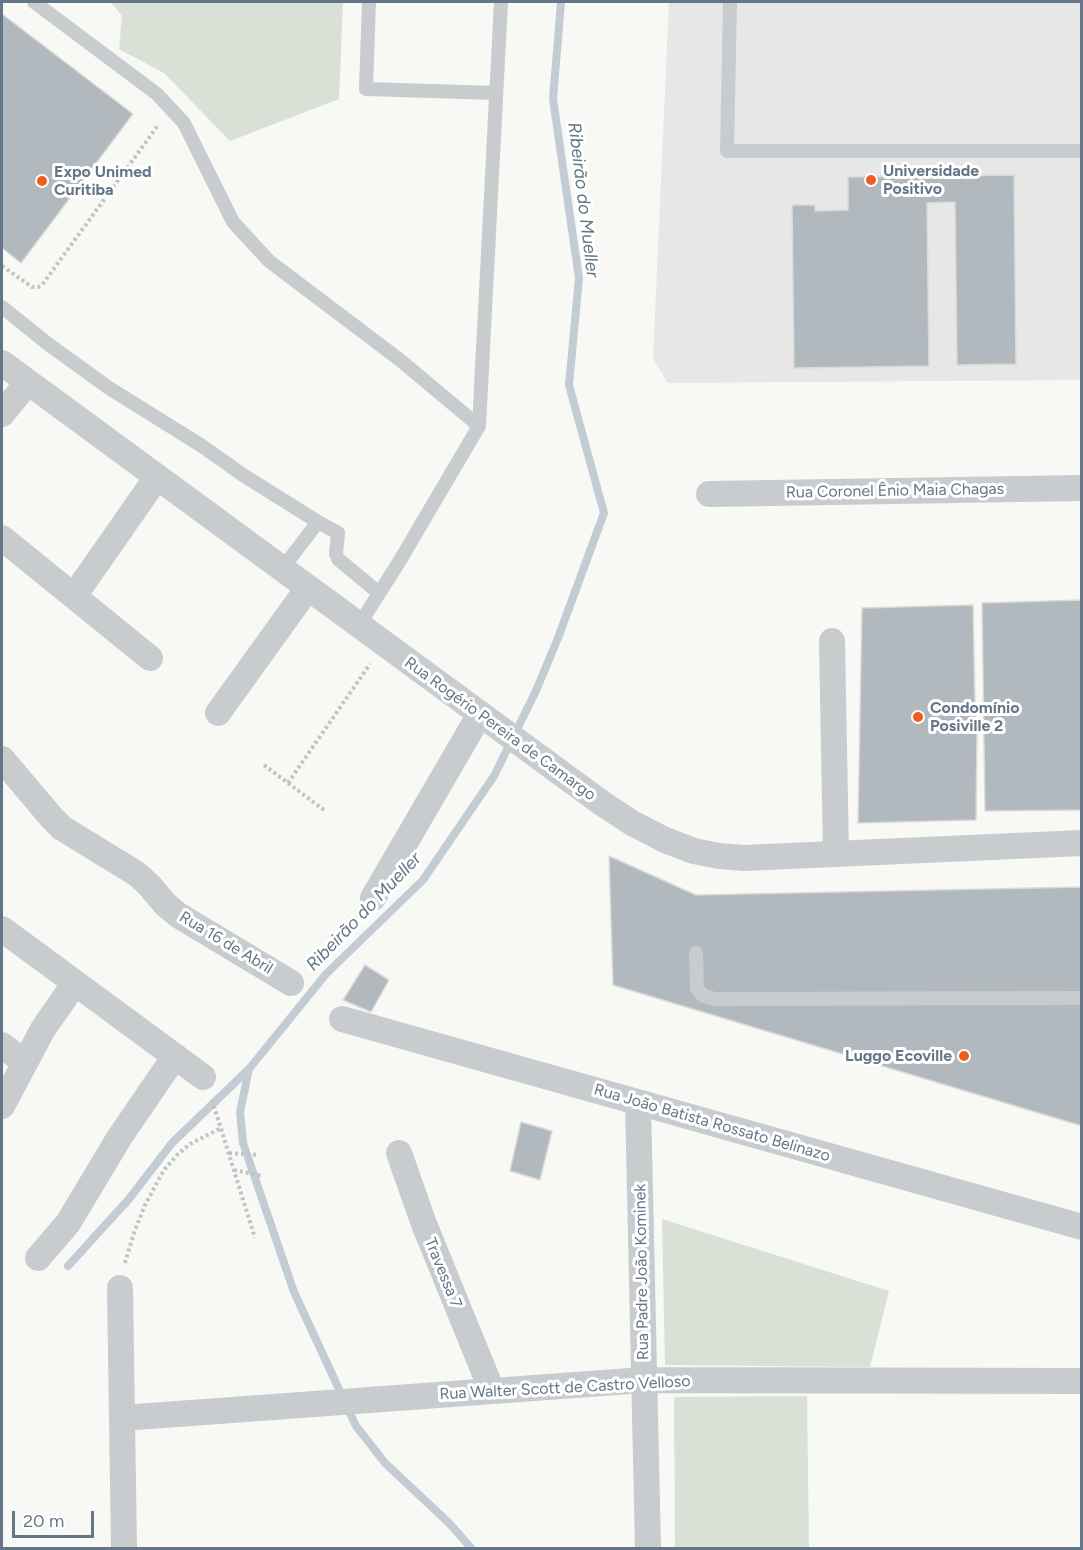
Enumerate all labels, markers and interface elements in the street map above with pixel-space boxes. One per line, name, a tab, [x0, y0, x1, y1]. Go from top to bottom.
water label: Ribeirão do Mueller	[563, 121, 603, 279]
place label: Universidade Positivo	[883, 161, 979, 199]
place label: Expo Unimed Curitiba	[54, 162, 152, 200]
marker: Universidade Positivo	[864, 173, 878, 187]
marker: Expo Unimed Curitiba	[35, 174, 49, 188]
street label: Rua Coronel Ênio Maia Chagas	[786, 479, 1004, 503]
street label: Rua Rogério Pereira de Camargo	[401, 653, 599, 805]
place label: Condomínio Posiville 2	[930, 698, 1020, 736]
marker: Condomínio Posiville 2	[911, 710, 925, 724]
water label: Ribeirão do Mueller	[302, 848, 426, 976]
street label: Rua 16 de Abril	[176, 908, 276, 978]
place label: Luggo Ecoville	[845, 1046, 952, 1066]
marker: Luggo Ecoville	[957, 1049, 971, 1063]
street label: Rua João Batista Rossato Belinazo	[592, 1080, 832, 1166]
street label: Rua Padre João Kominek	[631, 1184, 653, 1360]
street label: Travessa 7	[420, 1235, 466, 1311]
street label: Rua Walter Scott de Castro Velloso	[439, 1372, 691, 1404]
scale bar	[15, 1499, 98, 1537]
text: 20 m	[23, 1510, 64, 1532]

